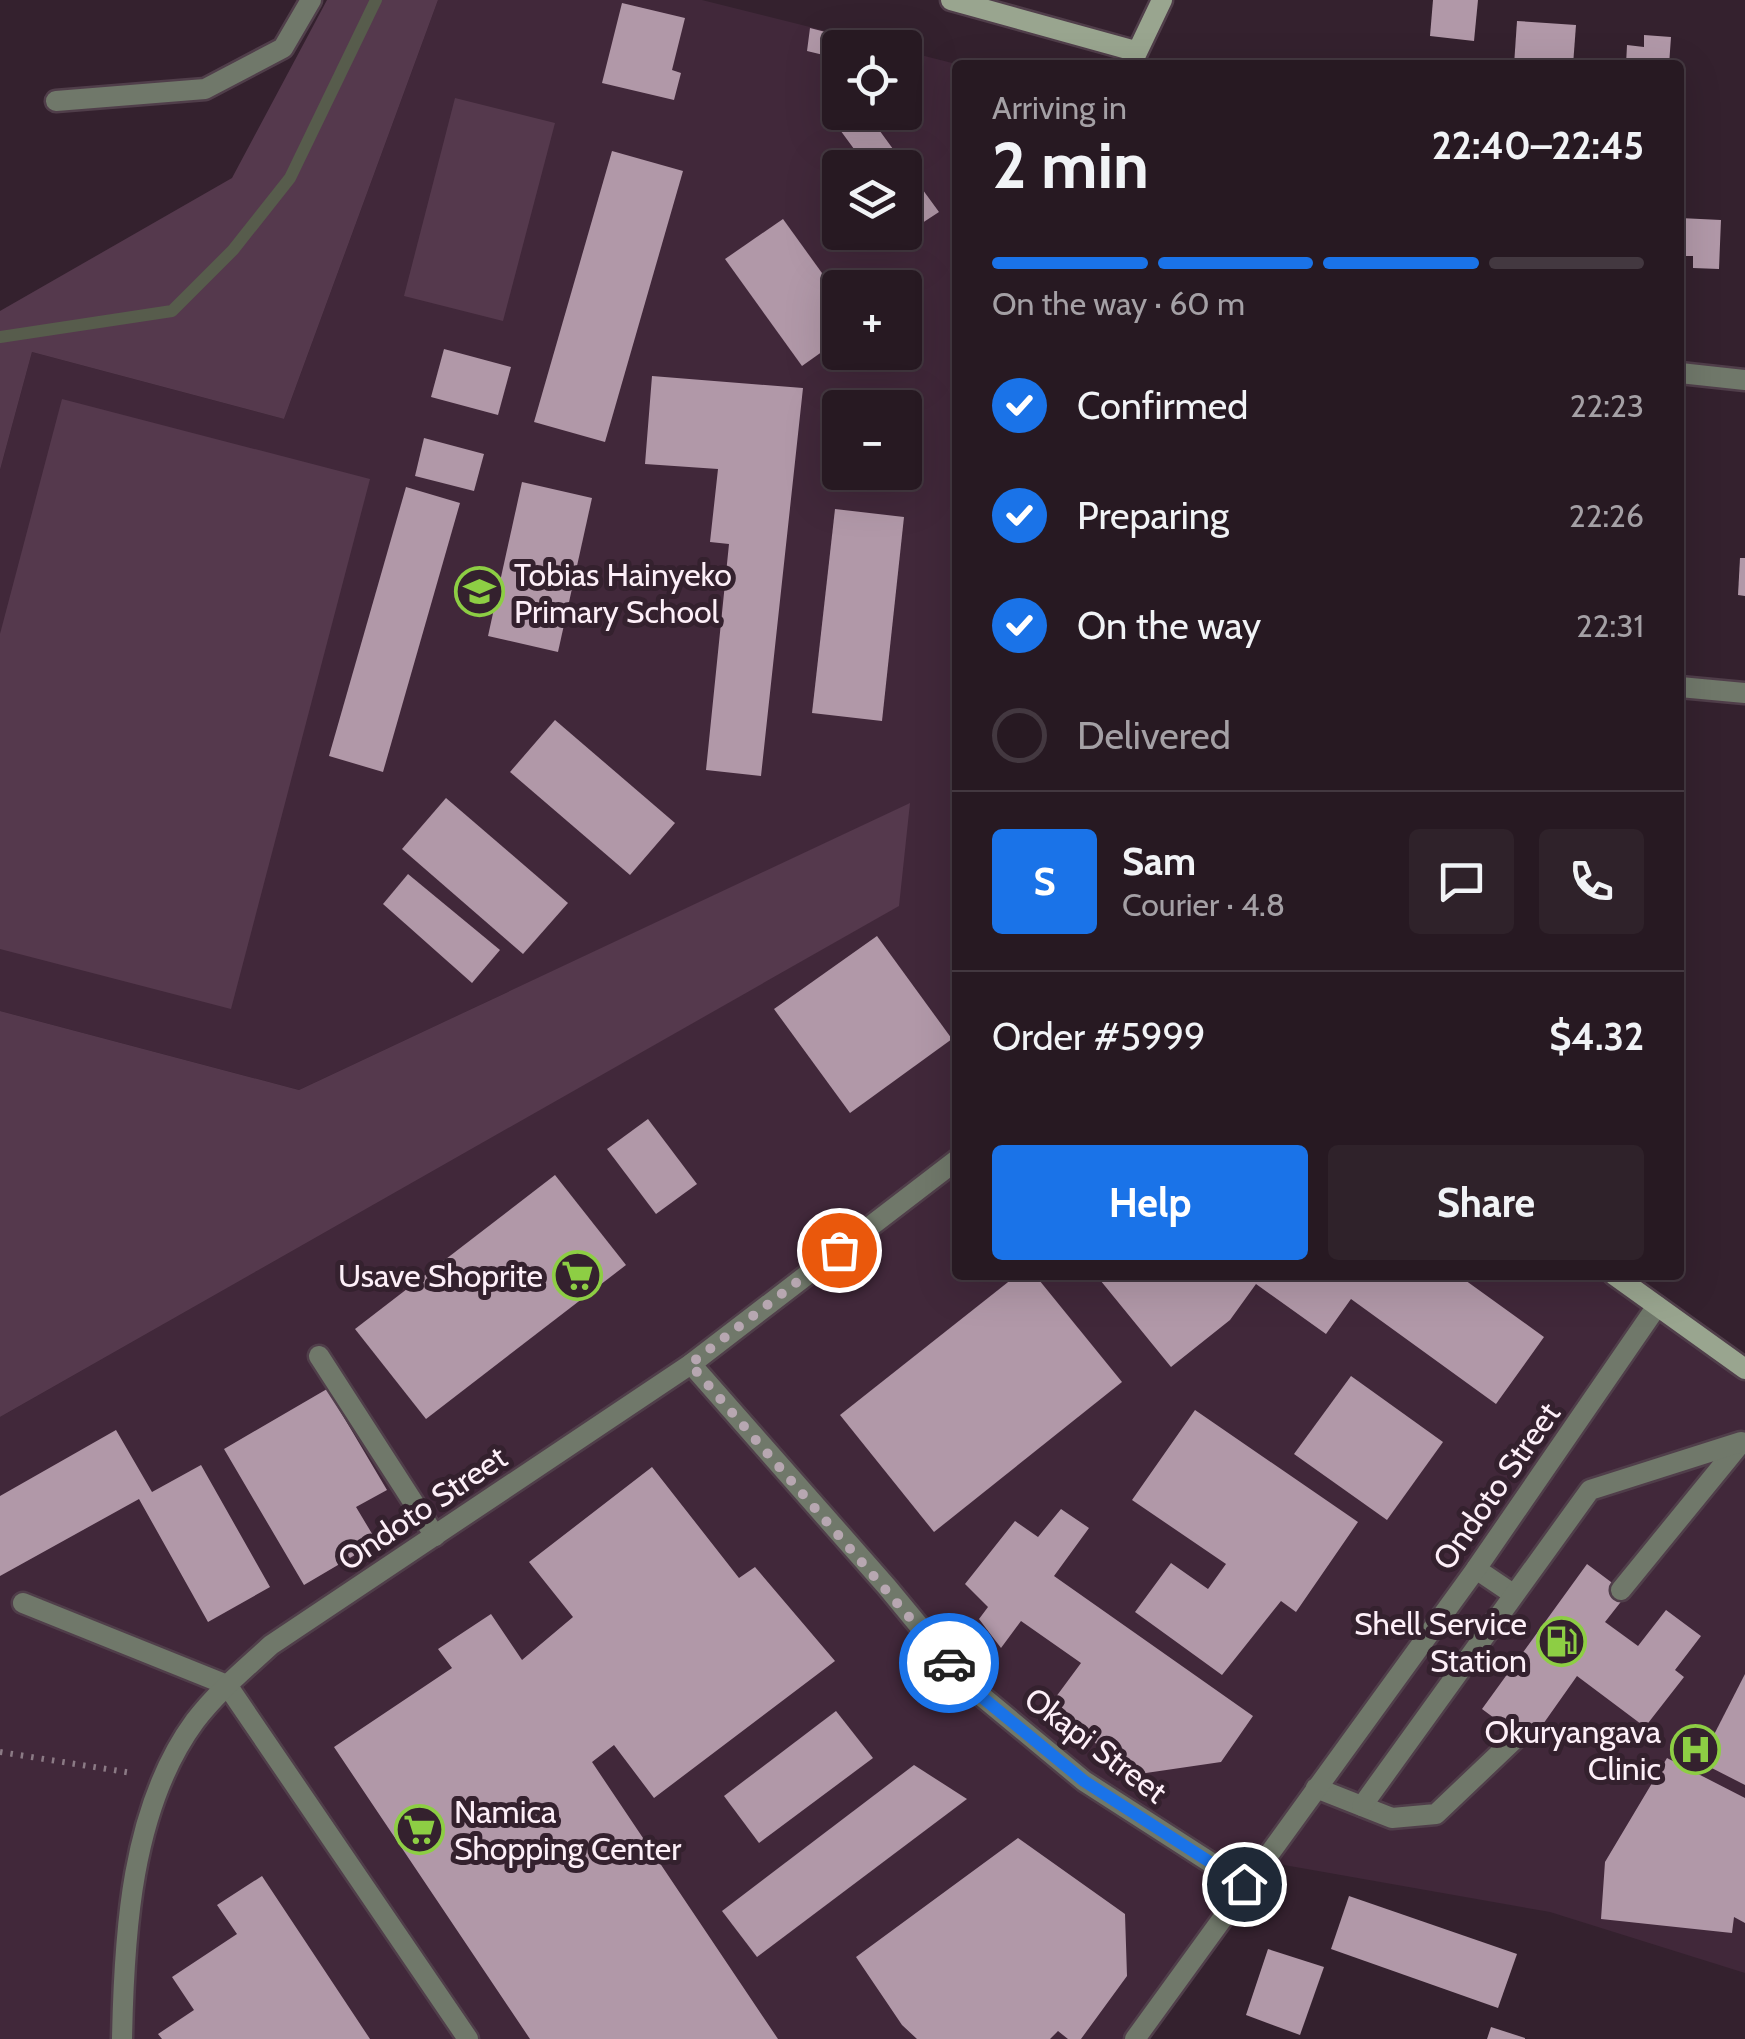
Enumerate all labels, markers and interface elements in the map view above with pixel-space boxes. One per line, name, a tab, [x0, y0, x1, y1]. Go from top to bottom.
map controls	[822, 30, 922, 490]
button: locate	[822, 30, 922, 130]
text: Arriving in	[992, 88, 1127, 127]
text: 22:40–22:45	[1432, 122, 1644, 169]
text: 2 min	[992, 125, 1149, 204]
button: layers	[822, 150, 922, 250]
button: +	[822, 270, 922, 370]
text: On the way · 60 m	[992, 284, 1245, 323]
icon: check	[992, 378, 1047, 433]
text: Confirmed	[1077, 382, 1248, 429]
text: 22:23	[1570, 386, 1644, 425]
button: −	[822, 390, 922, 490]
icon: check	[992, 488, 1047, 543]
text: Preparing	[1077, 492, 1229, 539]
text: 22:26	[1569, 496, 1644, 535]
place label: Tobias Hainyeko Primary School	[514, 555, 732, 631]
school or university icon: Tobias Hainyeko Primary School	[453, 566, 505, 618]
icon: check	[992, 598, 1047, 653]
text: On the way	[1077, 602, 1261, 649]
text: 22:31	[1576, 606, 1644, 645]
text: Delivered	[1077, 712, 1231, 759]
button: chat	[1409, 829, 1514, 934]
button: phone	[1539, 829, 1644, 934]
text: Sam	[1122, 838, 1196, 885]
text: S	[1033, 858, 1056, 905]
text: Courier · 4.8	[1122, 885, 1285, 924]
text: Order #5999	[992, 1013, 1206, 1060]
text: $4.32	[1549, 1013, 1644, 1060]
button: Help	[992, 1145, 1308, 1260]
button: Share	[1328, 1145, 1644, 1260]
pin	[797, 1208, 882, 1293]
icon: bag	[812, 1223, 867, 1278]
supermarket icon: Usave Shoprite	[552, 1249, 604, 1301]
place label: Usave Shoprite	[338, 1256, 543, 1295]
street label: Ondoto Street	[1424, 1395, 1568, 1577]
street label: Ondoto Street	[330, 1437, 514, 1579]
place label: Shell Service Station	[1354, 1604, 1527, 1680]
courier	[899, 1613, 999, 1713]
fuel station icon: Shell Service Station	[1536, 1615, 1588, 1667]
icon: car	[922, 1636, 977, 1691]
street label: Okapi Street	[1017, 1679, 1175, 1811]
place label: Okuryangava Clinic	[1484, 1712, 1662, 1788]
hospital icon: Okuryangava Clinic	[1670, 1723, 1722, 1775]
place label: Namica Shopping Center	[454, 1792, 682, 1868]
supermarket icon: Namica Shopping Center	[393, 1803, 445, 1855]
pin	[1202, 1842, 1287, 1927]
icon: home	[1217, 1857, 1272, 1912]

